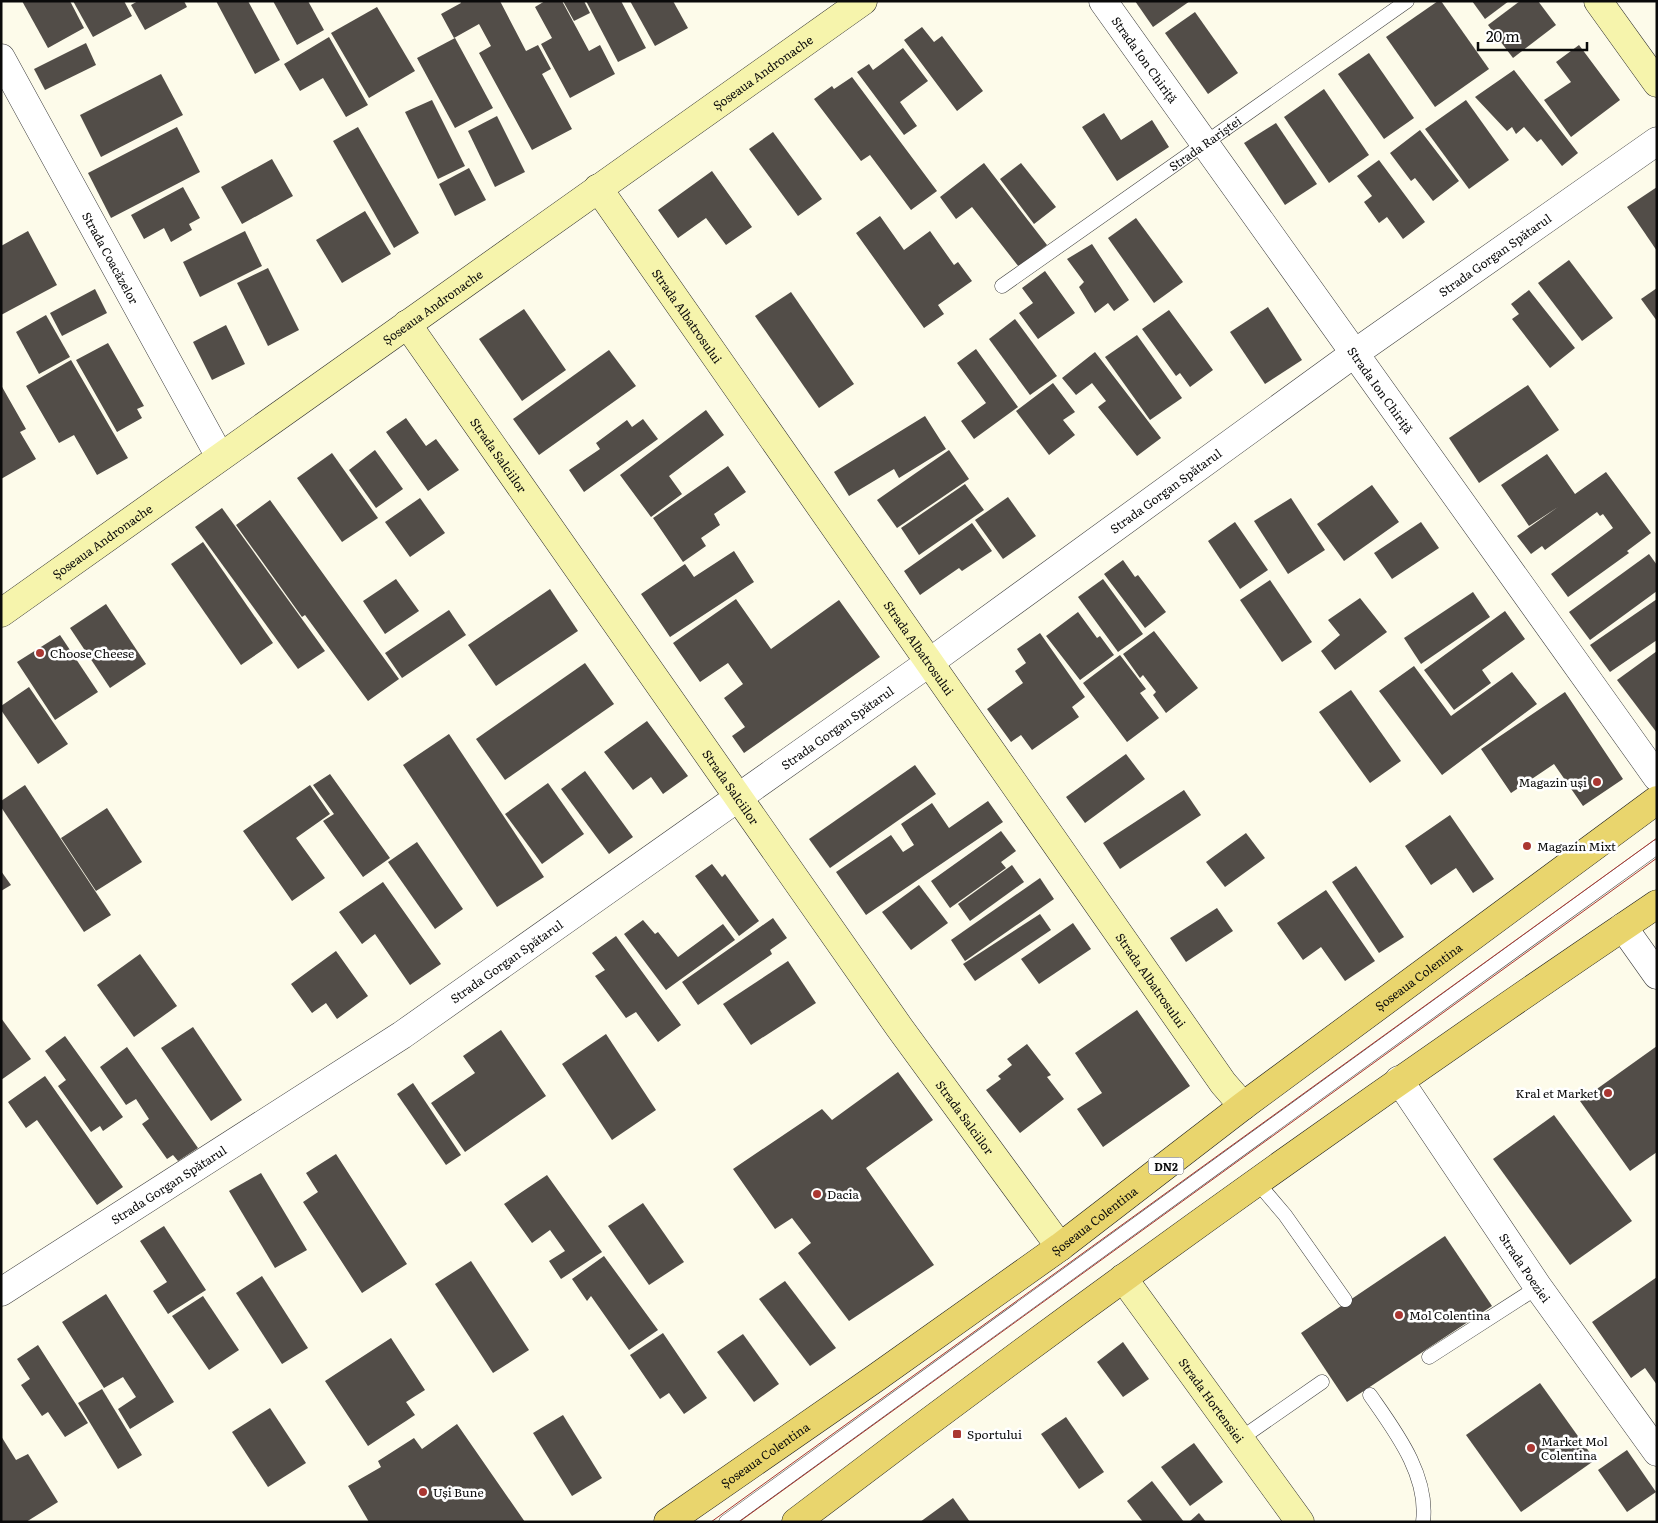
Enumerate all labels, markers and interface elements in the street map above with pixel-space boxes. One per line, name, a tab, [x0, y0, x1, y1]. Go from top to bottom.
street label: Strada Ion Chiriță	[1108, 13, 1182, 107]
scale bar	[1478, 20, 1587, 52]
text: 20 m	[1486, 24, 1520, 47]
street label: Șoseaua Andronache	[709, 31, 816, 114]
street label: Strada Rariștei	[1165, 111, 1245, 175]
street label: Strada Coacăzelor	[78, 209, 143, 308]
street label: Strada Gorgan Spătarul	[1435, 209, 1555, 301]
street label: Șoseaua Andronache	[379, 265, 486, 349]
street label: Strada Albatrosului	[648, 265, 727, 367]
street label: Strada Ion Chiriță	[1344, 343, 1418, 438]
street label: Strada Salciilor	[466, 414, 532, 497]
street label: Strada Gorgan Spătarul	[1106, 444, 1225, 537]
street label: Șoseaua Andronache	[48, 499, 156, 583]
street label: Strada Albatrosului	[880, 597, 959, 699]
place label: Choose Cheese	[50, 644, 134, 662]
marker: Choose Cheese	[34, 647, 46, 659]
street label: Strada Gorgan Spătarul	[777, 682, 897, 774]
street label: Strada Salciilor	[698, 746, 764, 828]
place label: Magazin uși	[1518, 773, 1587, 791]
marker: Magazin uși	[1591, 776, 1603, 788]
place label: Magazin Mixt	[1537, 837, 1616, 855]
marker: Magazin Mixt	[1521, 840, 1533, 852]
street label: Strada Gorgan Spătarul	[446, 915, 566, 1007]
street label: Strada Albatrosului	[1112, 929, 1190, 1031]
street label: Șoseaua Colentina	[1371, 938, 1466, 1015]
street label: Strada Salciilor	[932, 1077, 999, 1158]
place label: Kral et Market	[1515, 1084, 1598, 1102]
marker: Kral et Market	[1602, 1087, 1614, 1099]
street label: Strada Gorgan Spătarul	[107, 1141, 230, 1228]
road number: DN2	[1148, 1158, 1184, 1174]
street label: Șoseaua Colentina	[1047, 1181, 1141, 1260]
place label: Dacia	[827, 1185, 860, 1203]
marker: Dacia	[811, 1188, 823, 1200]
street label: Strada Poeziei	[1495, 1229, 1555, 1306]
place label: Mol Colentina	[1409, 1306, 1491, 1324]
marker: Mol Colentina	[1393, 1309, 1405, 1321]
street label: Strada Hortensiei	[1175, 1354, 1249, 1446]
street label: Șoseaua Colentina	[717, 1417, 813, 1492]
place label: Sportului	[967, 1425, 1022, 1443]
marker: Sportului	[951, 1428, 963, 1440]
place label: Market Mol Colentina	[1541, 1432, 1608, 1464]
marker: Market Mol Colentina	[1525, 1442, 1537, 1454]
place label: Uși Bune	[433, 1483, 484, 1501]
marker: Uși Bune	[417, 1486, 429, 1498]

